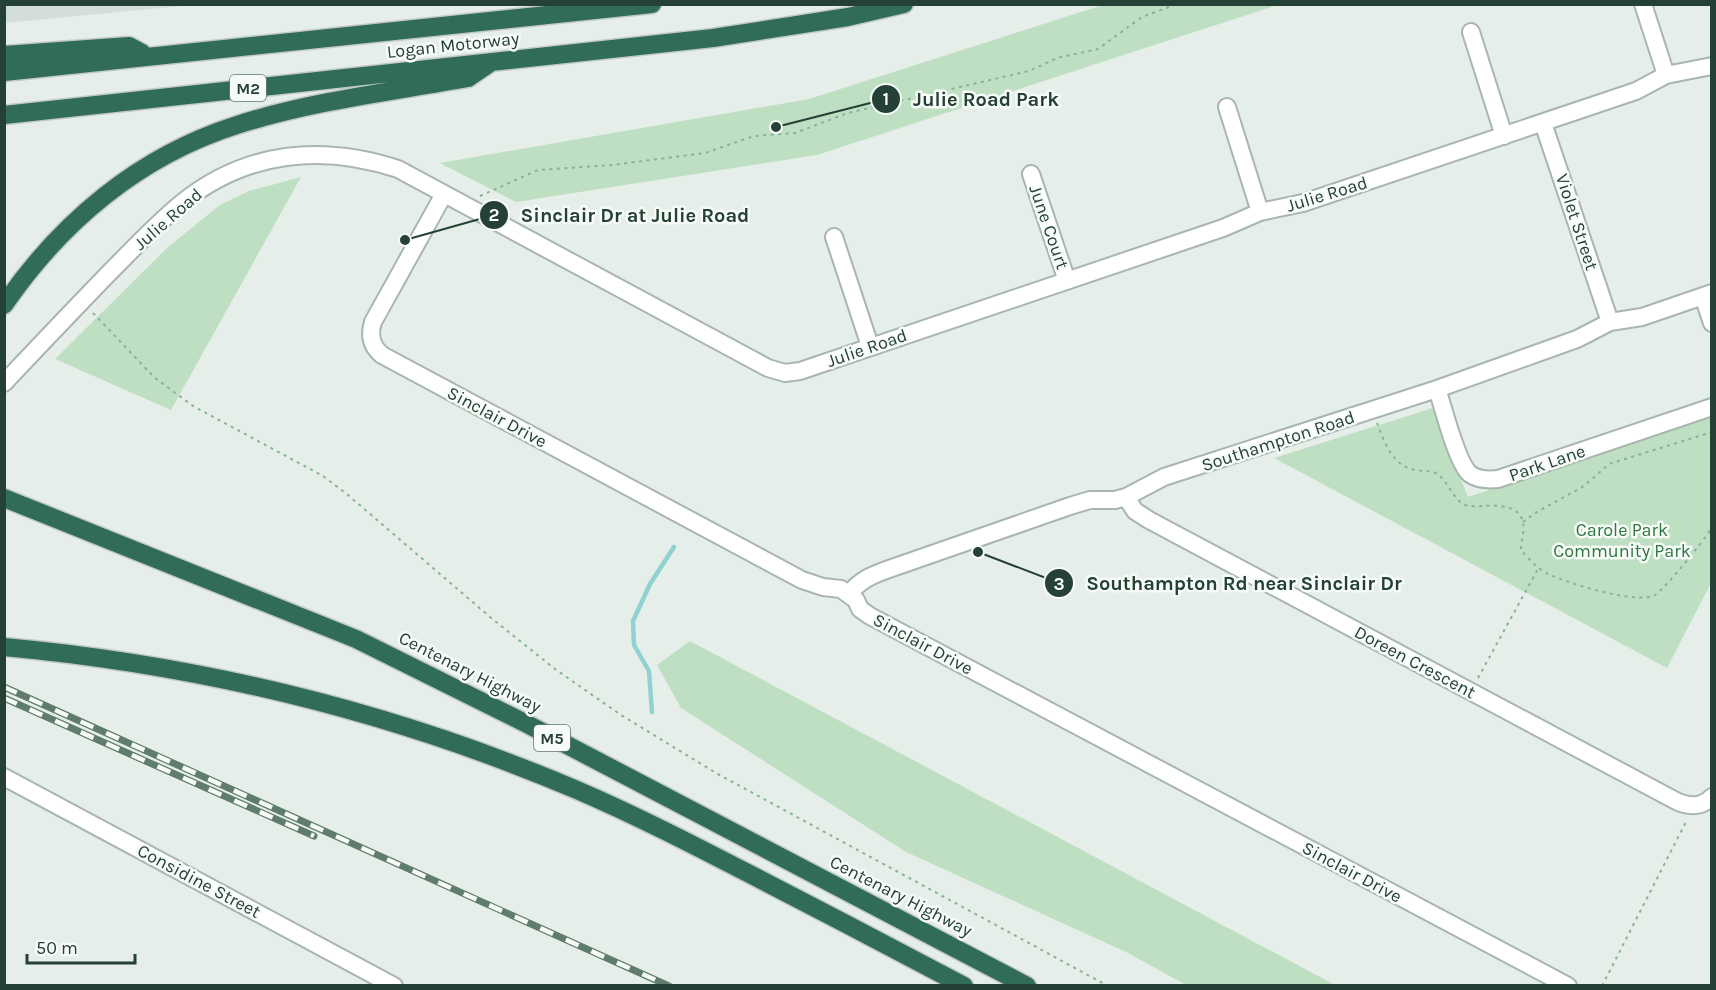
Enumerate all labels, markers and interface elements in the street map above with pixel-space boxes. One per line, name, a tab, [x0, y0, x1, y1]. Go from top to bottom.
street label: Logan Motorway	[386, 27, 521, 63]
road number: M2	[230, 75, 266, 101]
callout: Julie Road Park	[871, 80, 1071, 118]
text: 1	[883, 88, 889, 110]
text: Julie Road Park	[913, 88, 1059, 111]
street label: Julie Road	[1284, 171, 1370, 217]
street label: Violet Street	[1551, 171, 1603, 273]
street label: June Court	[1024, 182, 1074, 272]
street label: Julie Road	[129, 183, 207, 255]
callout: Sinclair Dr at Julie Road	[479, 196, 761, 234]
text: 2	[489, 204, 499, 226]
text: Sinclair Dr at Julie Road	[521, 204, 749, 227]
street label: Julie Road	[824, 324, 910, 372]
street label: Sinclair Drive	[443, 382, 551, 452]
street label: Southampton Road	[1199, 406, 1357, 476]
street label: Park Lane	[1506, 440, 1588, 486]
park label: Carole Park Community Park	[1553, 519, 1691, 562]
callout: Southampton Rd near Sinclair Dr	[1044, 564, 1414, 602]
text: Southampton Rd near Sinclair Dr	[1086, 572, 1402, 595]
text: 3	[1053, 573, 1065, 595]
street label: Sinclair Drive	[869, 609, 977, 679]
street label: Doreen Crescent	[1351, 621, 1480, 703]
street label: Centenary Highway	[395, 627, 545, 718]
road number: M5	[534, 725, 570, 751]
street label: Sinclair Drive	[1298, 837, 1406, 907]
street label: Considine Street	[134, 839, 265, 923]
street label: Centenary Highway	[826, 851, 976, 942]
scale bar	[27, 927, 135, 965]
text: 50 m	[36, 937, 78, 959]

